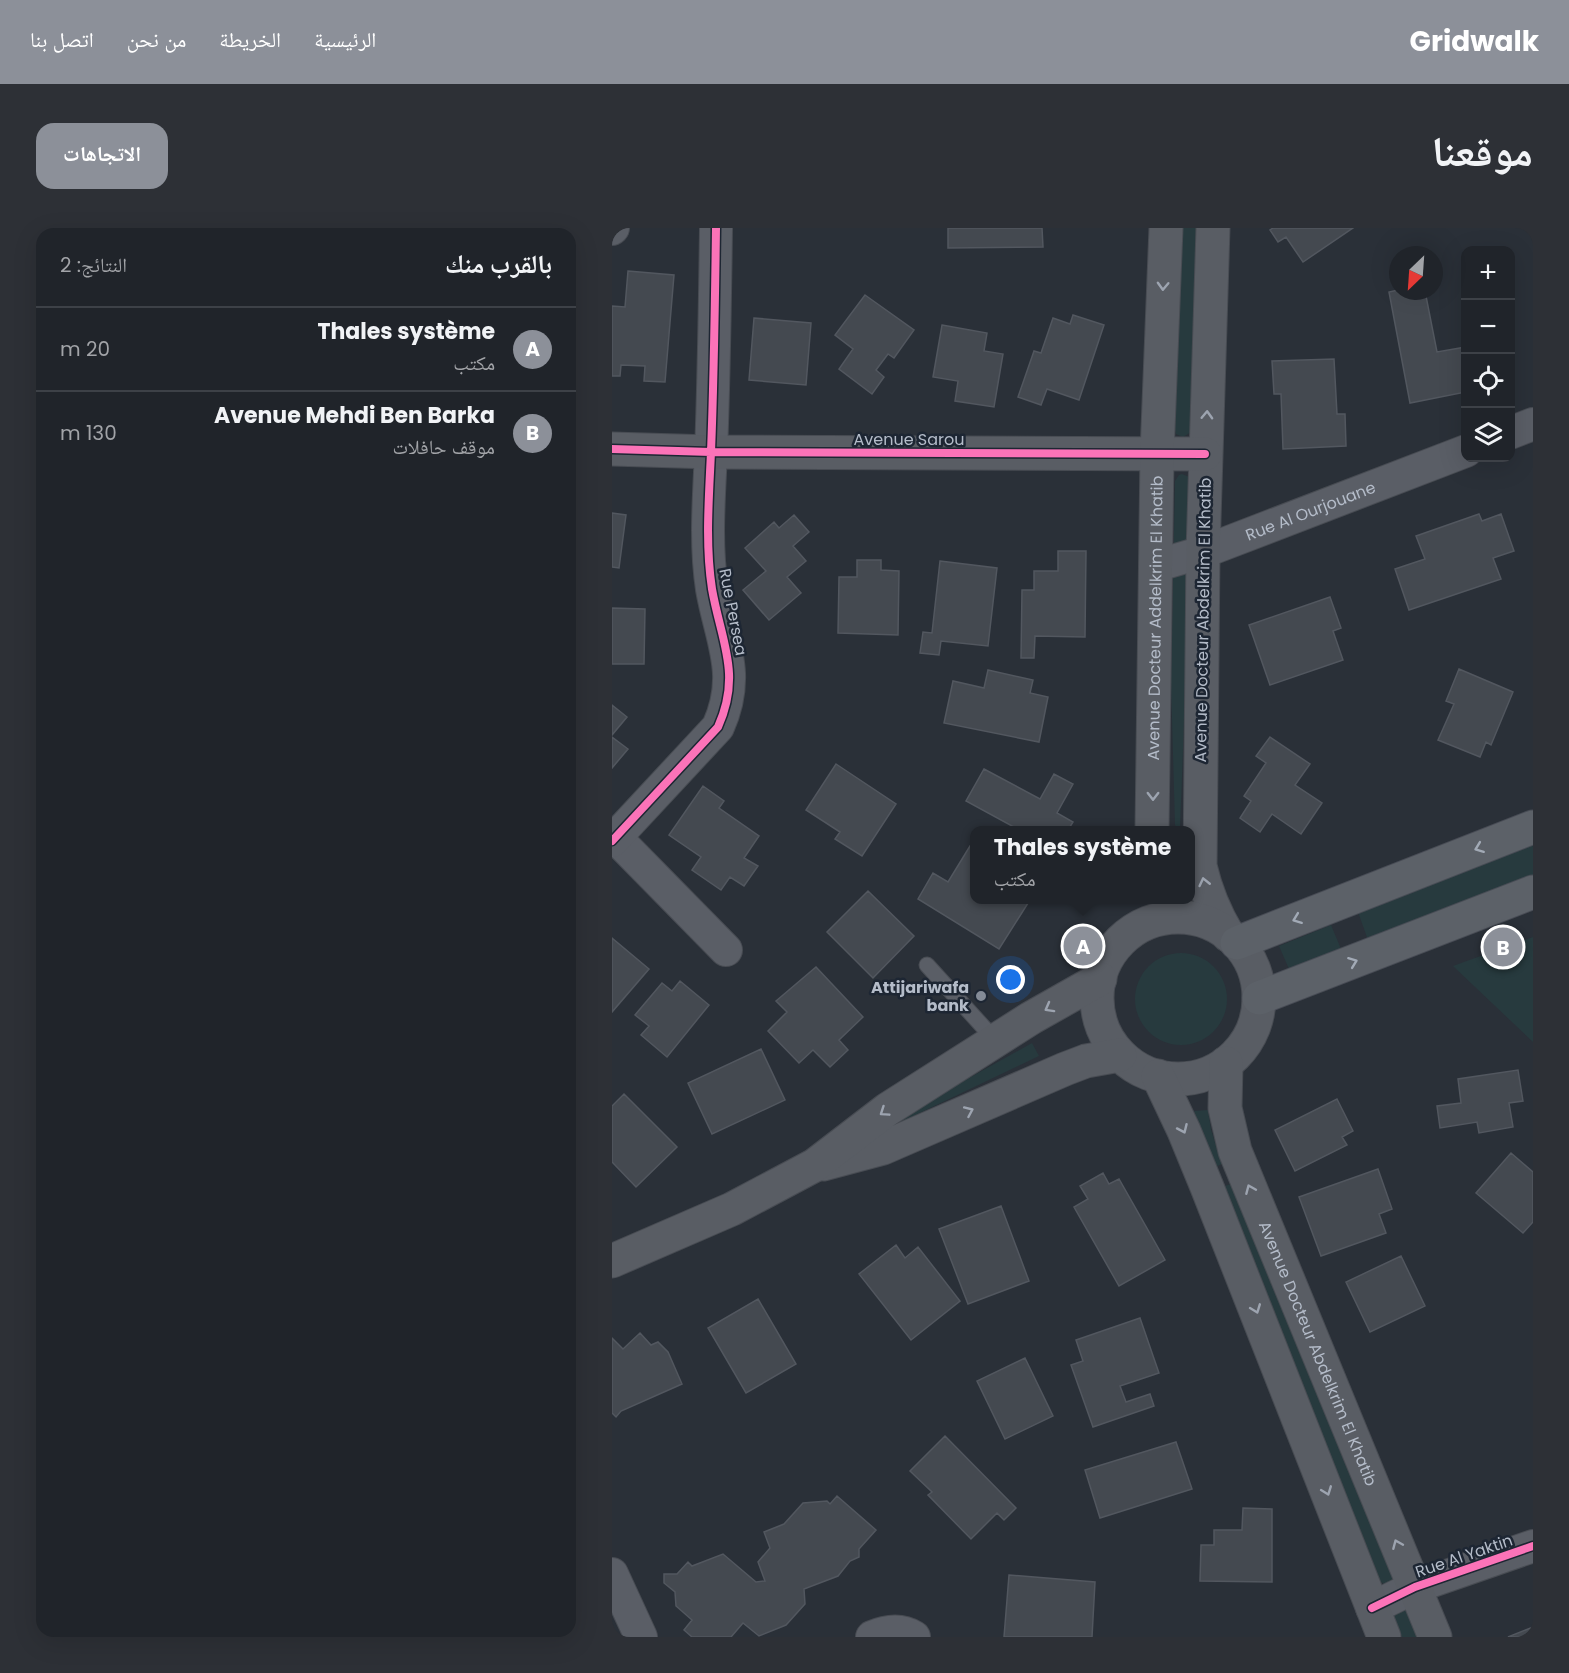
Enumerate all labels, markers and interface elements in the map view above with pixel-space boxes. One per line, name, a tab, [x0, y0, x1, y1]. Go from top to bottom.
text: Gridwalk	[1410, 22, 1539, 61]
text: اتصل بنا	[30, 25, 94, 54]
text: من نحن	[127, 25, 186, 54]
text: الخريطة	[219, 25, 281, 54]
text: الرئيسية	[314, 25, 376, 54]
text: موقعنا	[1432, 122, 1533, 181]
button: الاتجاهات	[36, 123, 168, 189]
text: بالقرب منك	[445, 246, 552, 282]
north arrow	[1389, 246, 1443, 300]
map controls	[1461, 246, 1515, 462]
button: +	[1461, 246, 1515, 300]
text: النتائج: 2	[60, 251, 127, 279]
one-way arrow	[1157, 282, 1170, 291]
button: −	[1461, 300, 1515, 354]
text: Thales système	[317, 316, 495, 347]
text: 20 m	[60, 335, 110, 363]
text: A	[525, 335, 540, 363]
text: مكتب	[453, 349, 495, 377]
button: locate	[1461, 354, 1515, 408]
text: Avenue Mehdi Ben Barka	[214, 400, 495, 431]
button: layers	[1461, 408, 1515, 462]
one-way arrow	[1200, 410, 1213, 419]
text: 130 m	[60, 419, 117, 447]
text: B	[526, 419, 539, 447]
street label: Avenue Sarou	[853, 428, 965, 451]
text: موقف حافلات	[393, 433, 495, 461]
street label: Avenue Docteur Addelkrim El Khatib	[1141, 475, 1168, 761]
street label: Rue Al Ourjouane	[1242, 475, 1379, 546]
street label: Avenue Docteur Abdelkrim El Khatib	[1189, 477, 1217, 762]
street label: Rue Persea	[713, 566, 753, 658]
one-way arrow	[1147, 792, 1159, 801]
popup	[970, 826, 1195, 904]
text: Thales système	[994, 832, 1171, 863]
one-way arrow	[1474, 841, 1485, 853]
text: مكتب	[994, 865, 1036, 893]
one-way arrow	[1198, 877, 1211, 887]
one-way arrow	[1292, 912, 1303, 924]
pin: A	[1064, 924, 1102, 968]
pin: B	[1484, 924, 1522, 970]
one-way arrow	[1347, 957, 1358, 969]
your location	[996, 965, 1025, 994]
place label: Attijariwafa bank	[871, 976, 969, 1017]
marker: Attijariwafa bank	[974, 989, 988, 1003]
one-way arrow	[1044, 1001, 1055, 1012]
one-way arrow	[879, 1105, 890, 1116]
one-way arrow	[963, 1106, 974, 1118]
one-way arrow	[1176, 1122, 1188, 1133]
one-way arrow	[1245, 1184, 1257, 1195]
street label: Avenue Docteur Abdelkrim El Khatib	[1253, 1217, 1383, 1490]
one-way arrow	[1249, 1304, 1262, 1314]
one-way arrow	[1320, 1485, 1332, 1496]
street label: Rue Al Yaktin	[1412, 1529, 1516, 1583]
one-way arrow	[1392, 1539, 1404, 1550]

